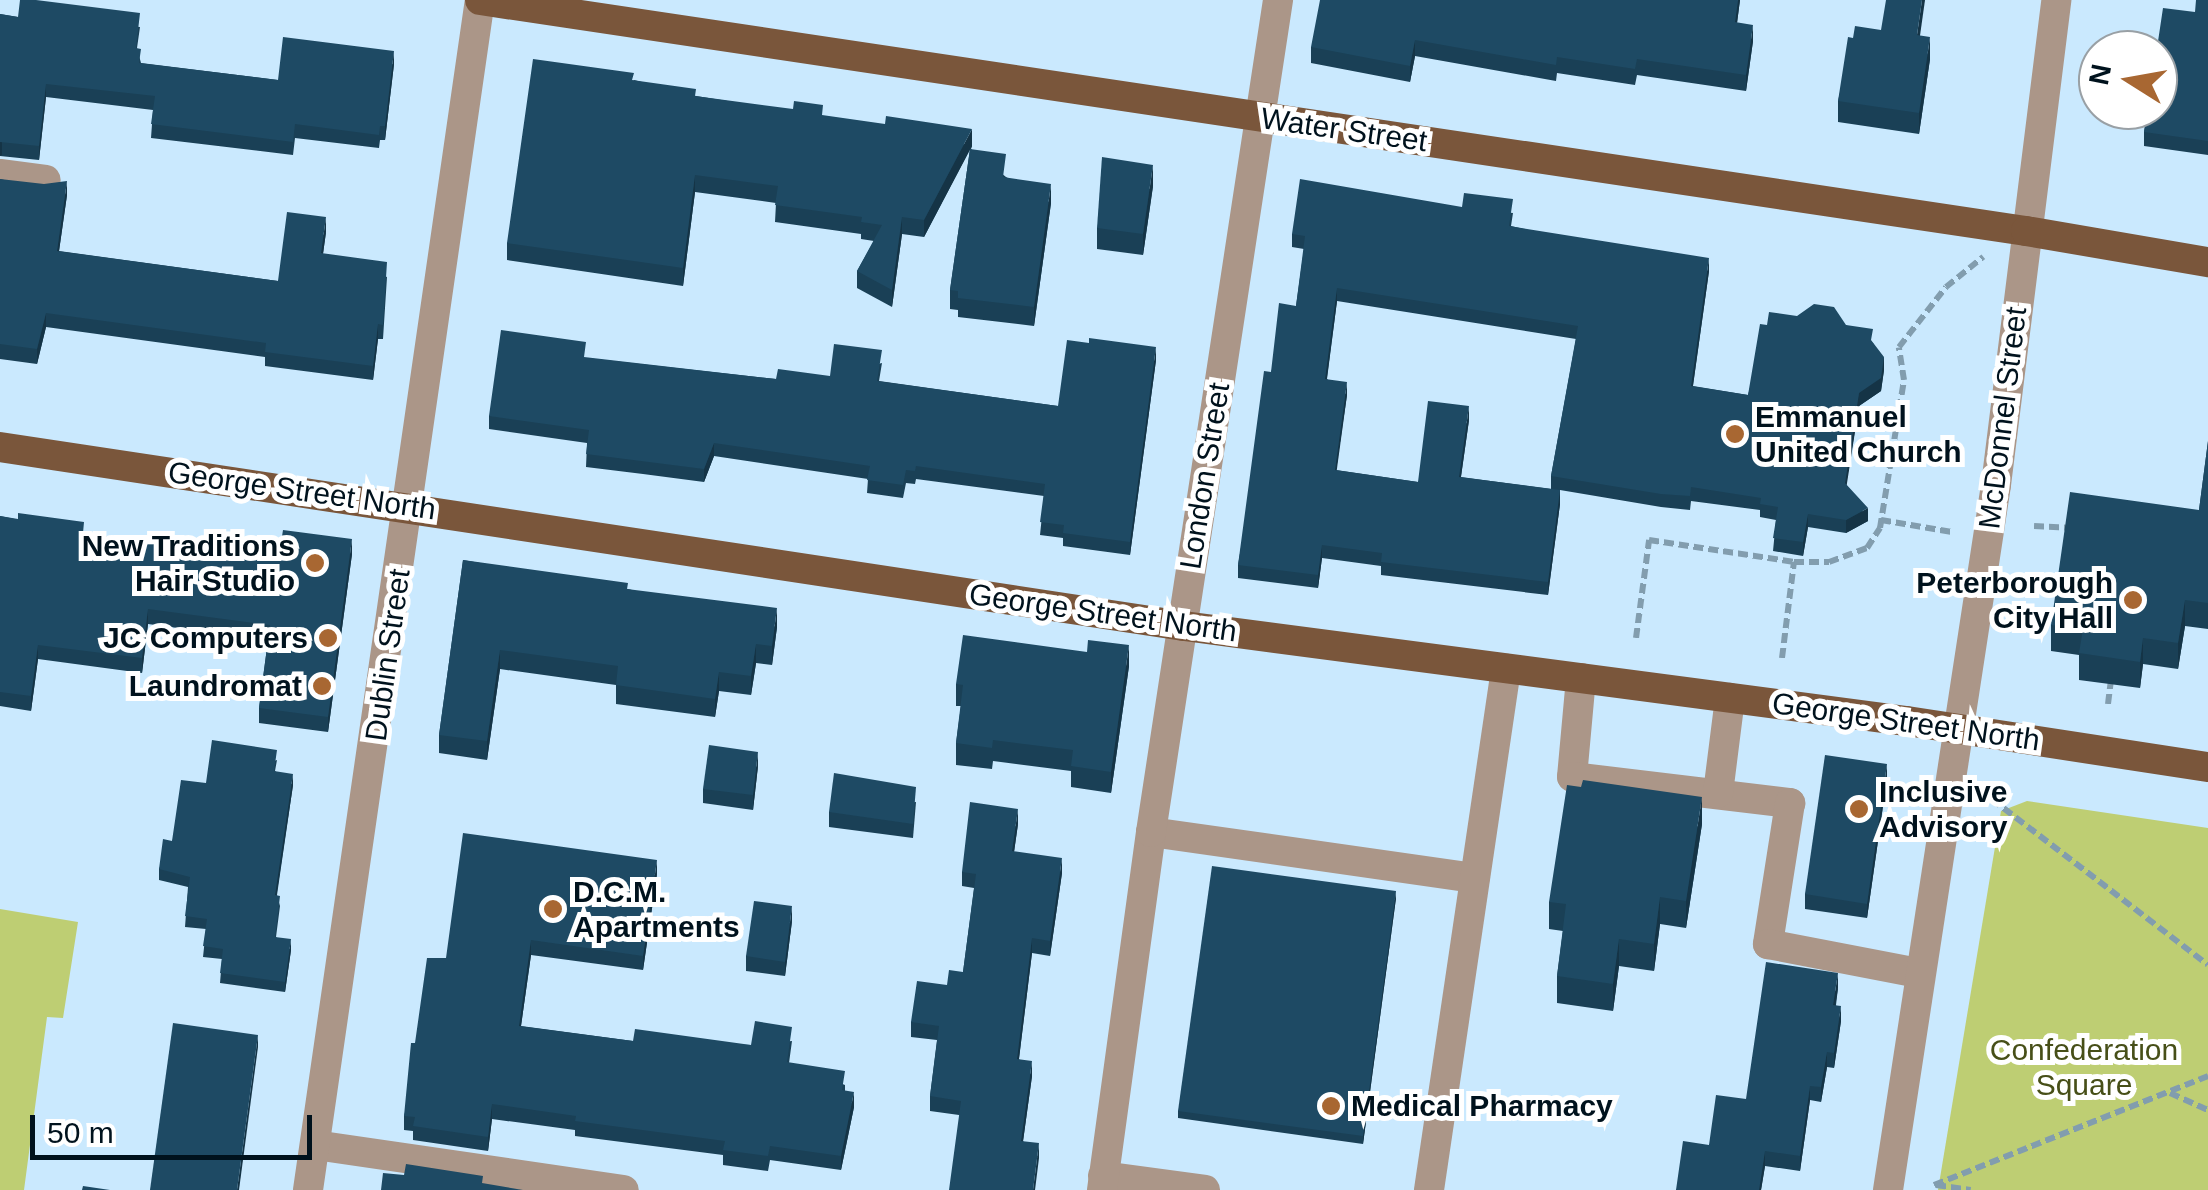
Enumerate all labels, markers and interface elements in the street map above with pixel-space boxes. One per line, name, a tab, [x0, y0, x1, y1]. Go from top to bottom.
north arrow	[2078, 30, 2178, 130]
text: N	[2083, 62, 2117, 87]
street label: Water Street	[1259, 101, 1429, 159]
street label: McDonnel Street	[1972, 305, 2034, 531]
street label: London Street	[1172, 380, 1238, 572]
place label: Emmanuel United Church	[1755, 399, 1962, 470]
marker: Emmanuel United Church	[1724, 423, 1746, 445]
street label: George Street North	[166, 454, 438, 528]
place label: New Traditions Hair Studio	[82, 528, 295, 598]
marker: New Traditions Hair Studio	[304, 552, 326, 574]
place label: Peterborough City Hall	[1916, 565, 2113, 636]
street label: Dublin Street	[358, 567, 418, 743]
street label: George Street North	[967, 576, 1239, 650]
marker: Peterborough City Hall	[2122, 589, 2144, 611]
place label: JC Computers	[103, 620, 308, 656]
marker: JC Computers	[317, 627, 339, 649]
place label: Laundromat	[129, 668, 302, 704]
marker: Laundromat	[311, 675, 333, 697]
street label: George Street North	[1770, 685, 2042, 759]
place label: Inclusive Advisory	[1879, 774, 2007, 844]
marker: Inclusive Advisory	[1848, 798, 1870, 820]
place label: D.C.M. Apartments	[573, 874, 740, 944]
marker: D.C.M. Apartments	[542, 898, 564, 920]
park label: Confederation Square	[1990, 1032, 2178, 1102]
place label: Medical Pharmacy	[1351, 1088, 1613, 1124]
scale bar	[35, 1095, 318, 1157]
marker: Medical Pharmacy	[1320, 1095, 1342, 1117]
text: 50 m	[47, 1116, 114, 1149]

